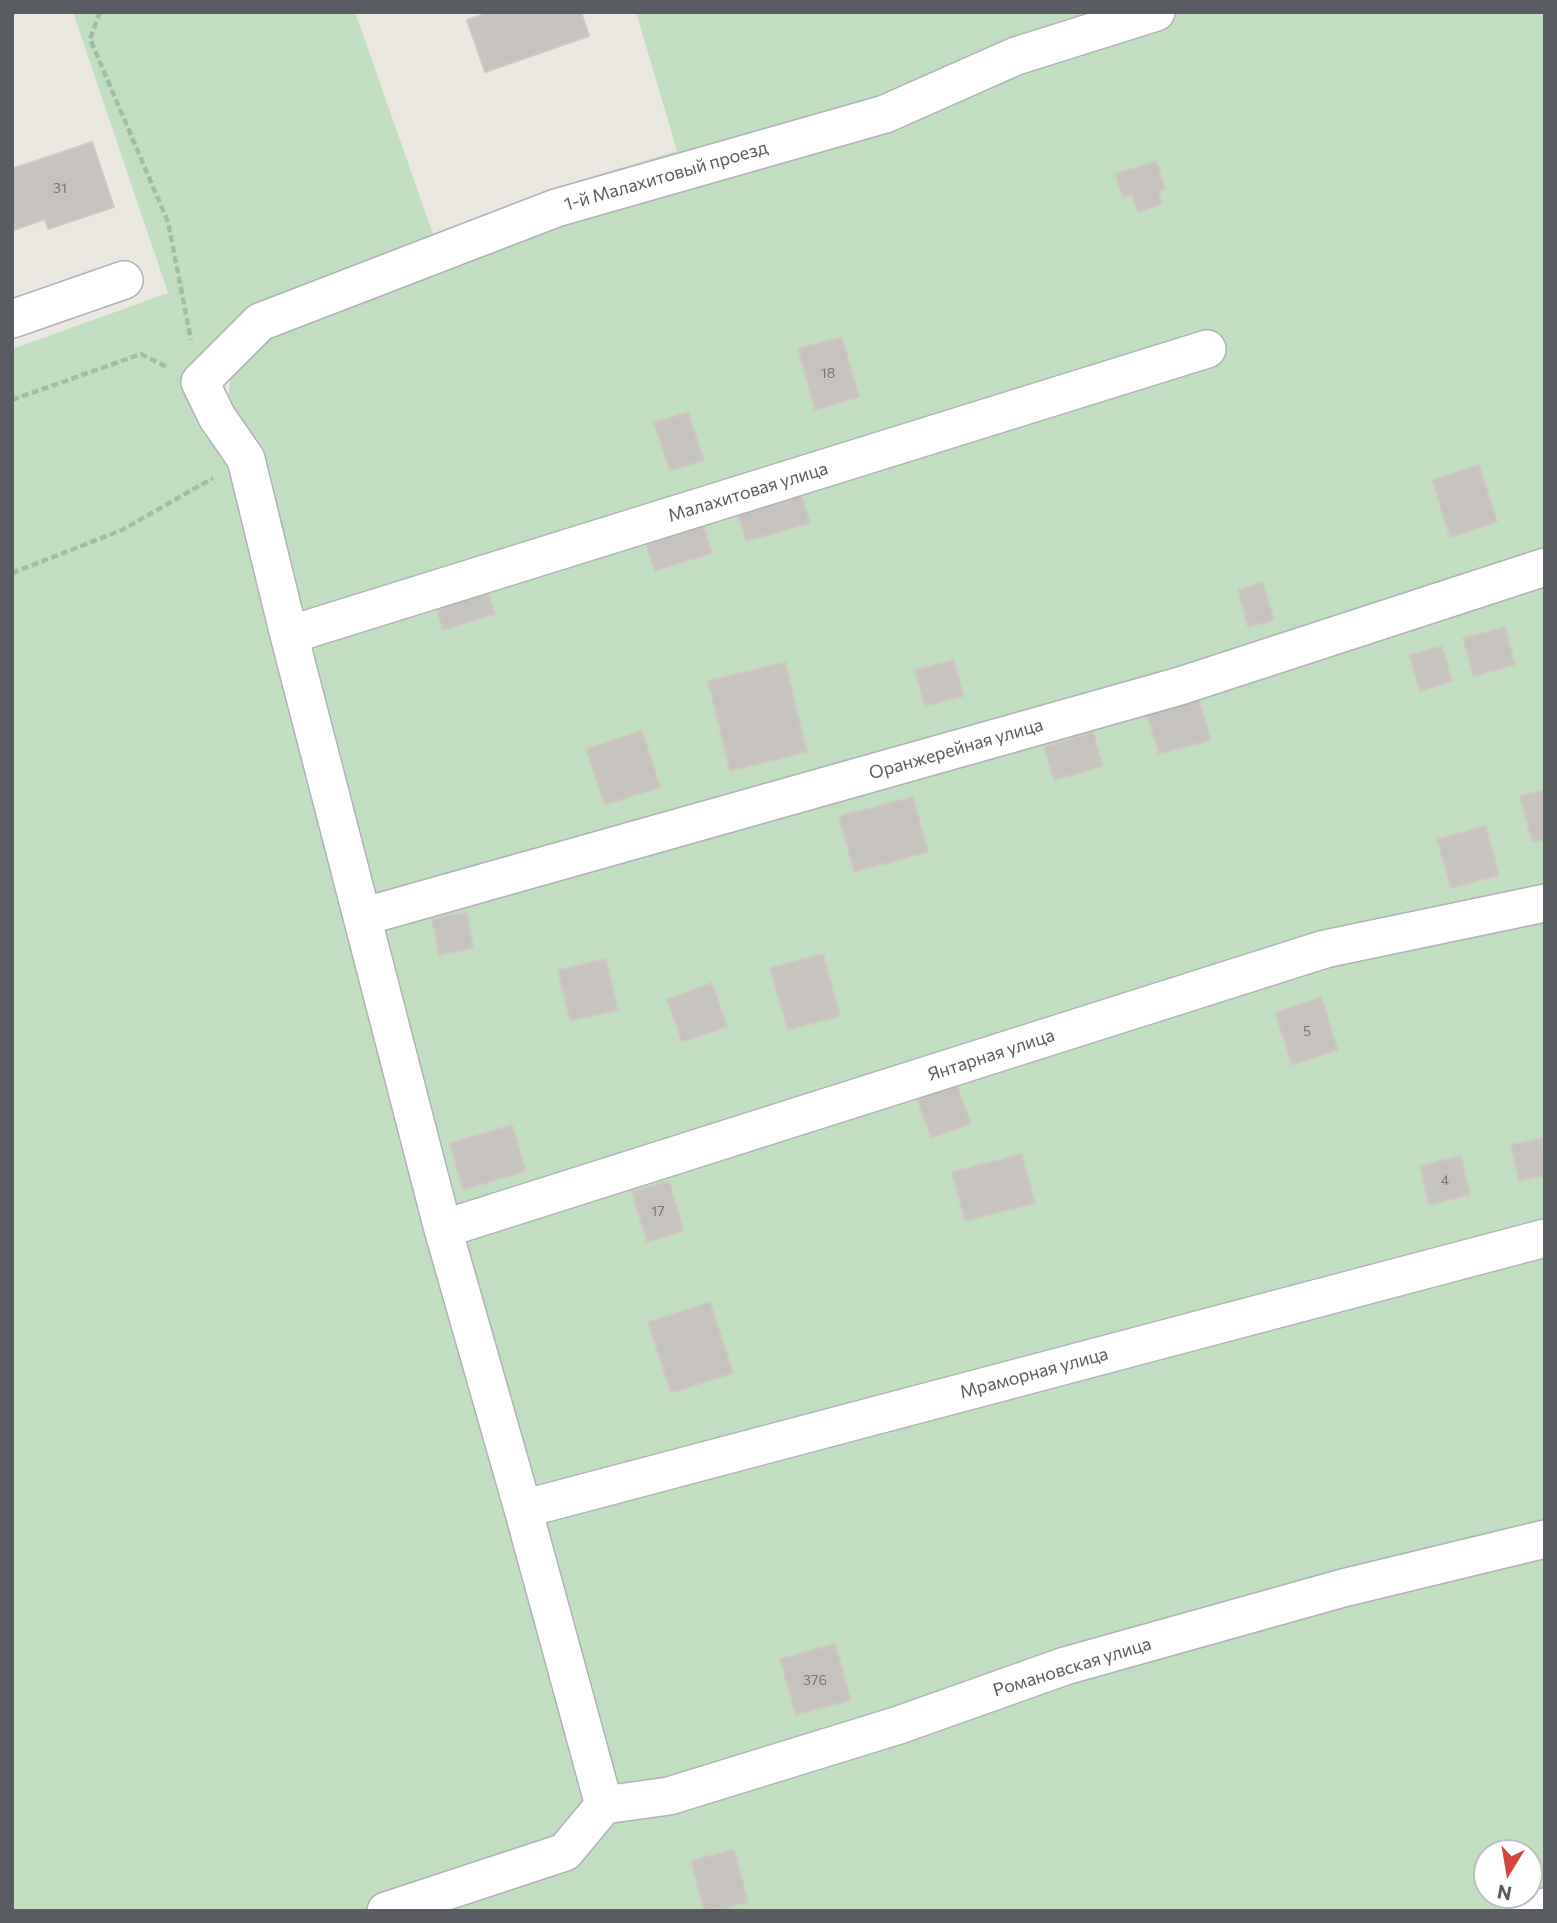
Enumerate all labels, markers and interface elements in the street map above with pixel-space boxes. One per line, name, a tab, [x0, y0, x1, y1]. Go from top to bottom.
street label: 1-й Малахитовый проезд	[562, 137, 770, 215]
house number: 31	[53, 180, 67, 196]
house number: 18	[821, 365, 835, 381]
street label: Малахитовая улица	[665, 457, 831, 527]
street label: Оранжерейная улица	[866, 714, 1046, 784]
house number: 5	[1303, 1023, 1311, 1039]
street label: Янтарная улица	[925, 1024, 1057, 1086]
house number: 4	[1441, 1172, 1449, 1188]
house number: 17	[651, 1203, 665, 1219]
street label: Мраморная улица	[957, 1343, 1111, 1403]
street label: Романовская улица	[990, 1633, 1154, 1701]
house number: 376	[803, 1672, 827, 1688]
north arrow	[1473, 1839, 1543, 1909]
text: N	[1495, 1880, 1513, 1906]

